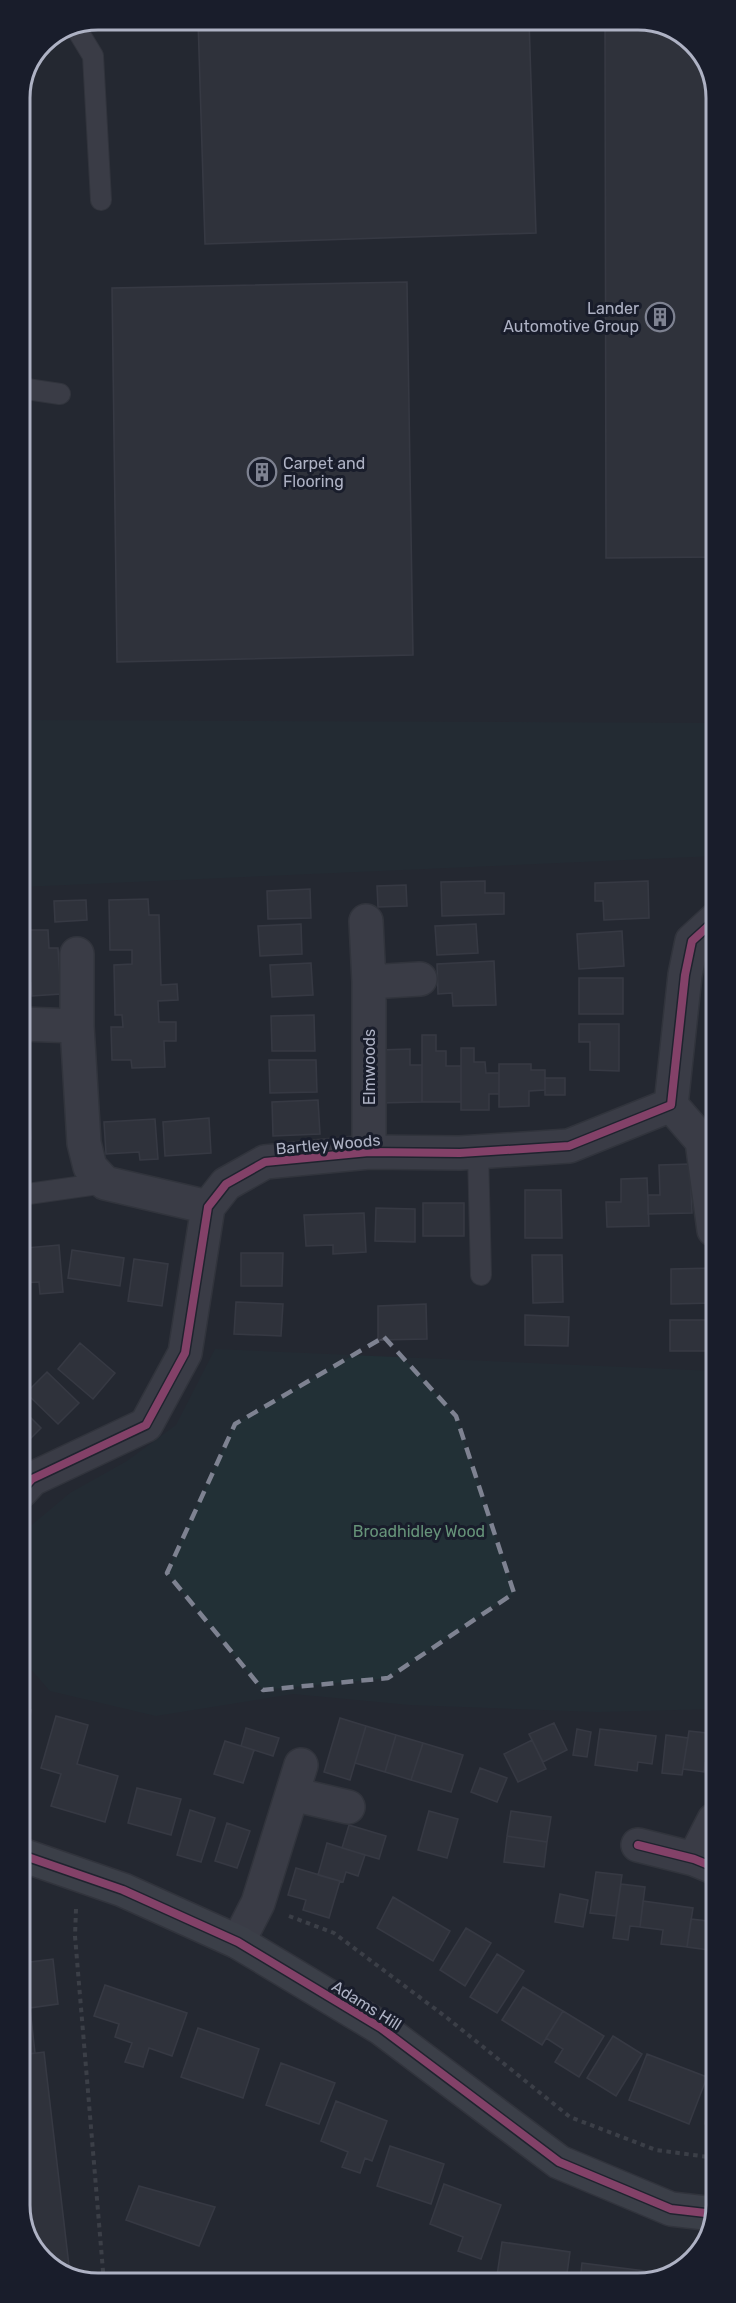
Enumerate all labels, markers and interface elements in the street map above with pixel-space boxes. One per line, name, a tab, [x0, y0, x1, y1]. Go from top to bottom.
place label: Lander Automotive Group	[503, 299, 639, 336]
building icon: Lander Automotive Group	[644, 301, 676, 333]
place label: Carpet and Flooring	[283, 454, 365, 491]
building icon: Carpet and Flooring	[246, 456, 278, 488]
street label: Elmwoods	[360, 1029, 379, 1105]
street label: Bartley Woods	[275, 1130, 381, 1159]
park label: Broadhidley Wood	[353, 1522, 485, 1541]
street label: Adams Hill	[328, 1977, 405, 2034]

